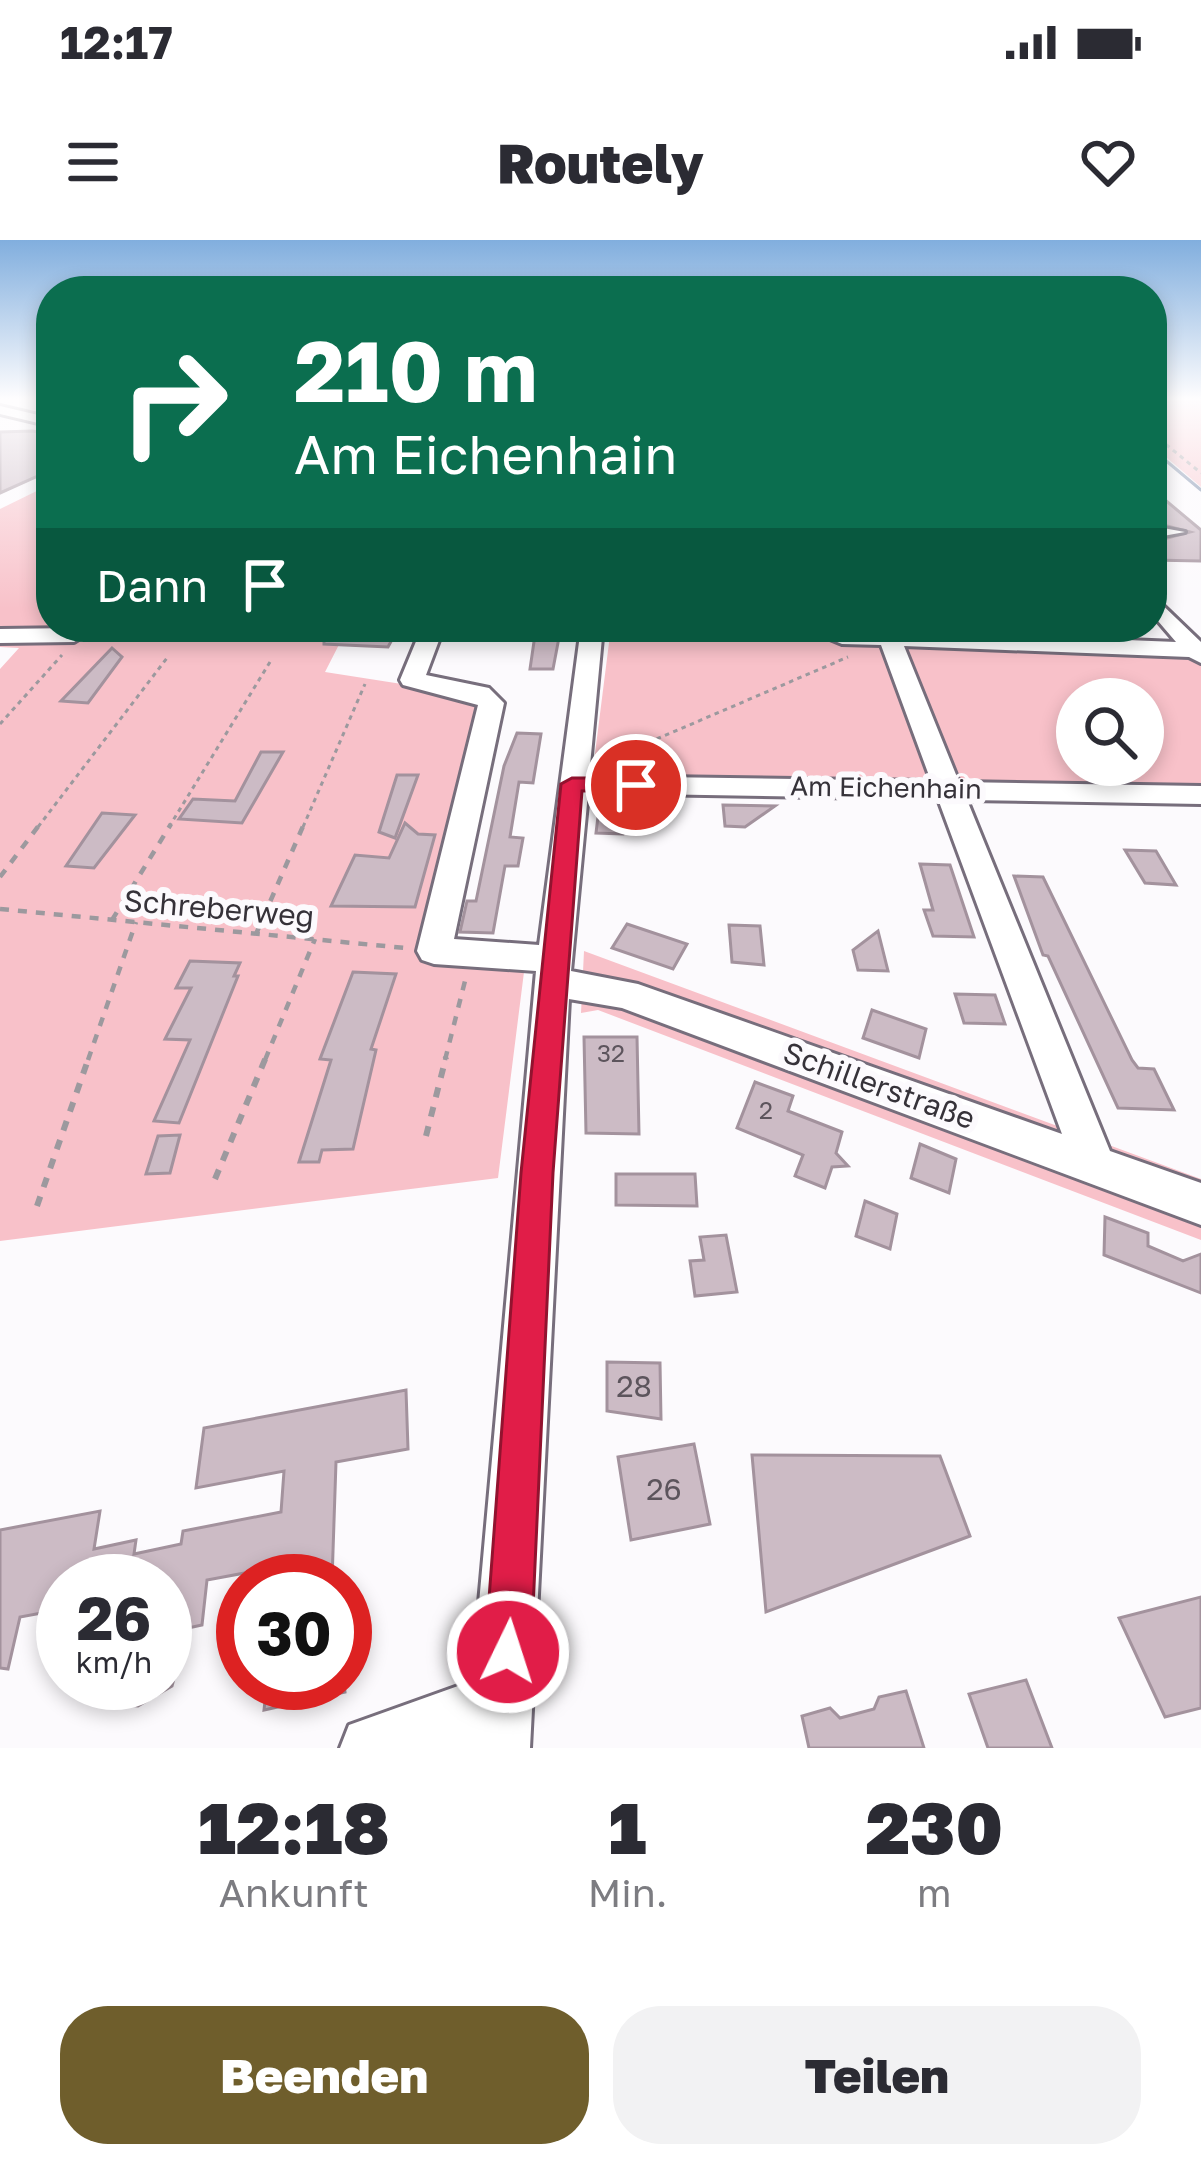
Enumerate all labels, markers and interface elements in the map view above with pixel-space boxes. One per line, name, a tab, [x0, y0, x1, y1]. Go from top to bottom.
text: 12:17	[60, 15, 173, 69]
icon: menu	[60, 129, 126, 195]
icon: heart	[1075, 129, 1141, 195]
text: Routely	[497, 130, 704, 195]
text: 210 m	[294, 320, 538, 420]
icon: right	[96, 324, 252, 480]
text: Am Eichenhain	[294, 421, 677, 486]
icon: arrive	[232, 552, 298, 618]
text: Dann	[96, 558, 208, 612]
map controls	[1056, 678, 1164, 786]
button: search	[1056, 678, 1164, 786]
pin	[585, 734, 687, 836]
icon: arrive	[603, 752, 669, 818]
street label: Am Eichenhain	[790, 769, 982, 805]
street label: Schreberweg	[122, 882, 316, 934]
street label: Schillerstraße	[779, 1034, 980, 1136]
house number: 32	[597, 1038, 625, 1067]
house number: 2	[759, 1095, 773, 1124]
house number: 28	[616, 1368, 652, 1404]
house number: 26	[646, 1471, 682, 1507]
speed limit sign: 30	[216, 1554, 372, 1710]
text: 26	[77, 1581, 151, 1653]
position arrow	[445, 1589, 571, 1715]
text: km/h	[76, 1644, 152, 1680]
text: 12:18	[198, 1783, 390, 1870]
text: 1	[609, 1783, 647, 1870]
text: 230	[865, 1783, 1003, 1870]
text: Ankunft	[219, 1869, 369, 1916]
text: Min.	[588, 1869, 667, 1916]
text: m	[917, 1869, 951, 1916]
button: Beenden	[60, 2006, 589, 2144]
button: Teilen	[613, 2006, 1141, 2144]

